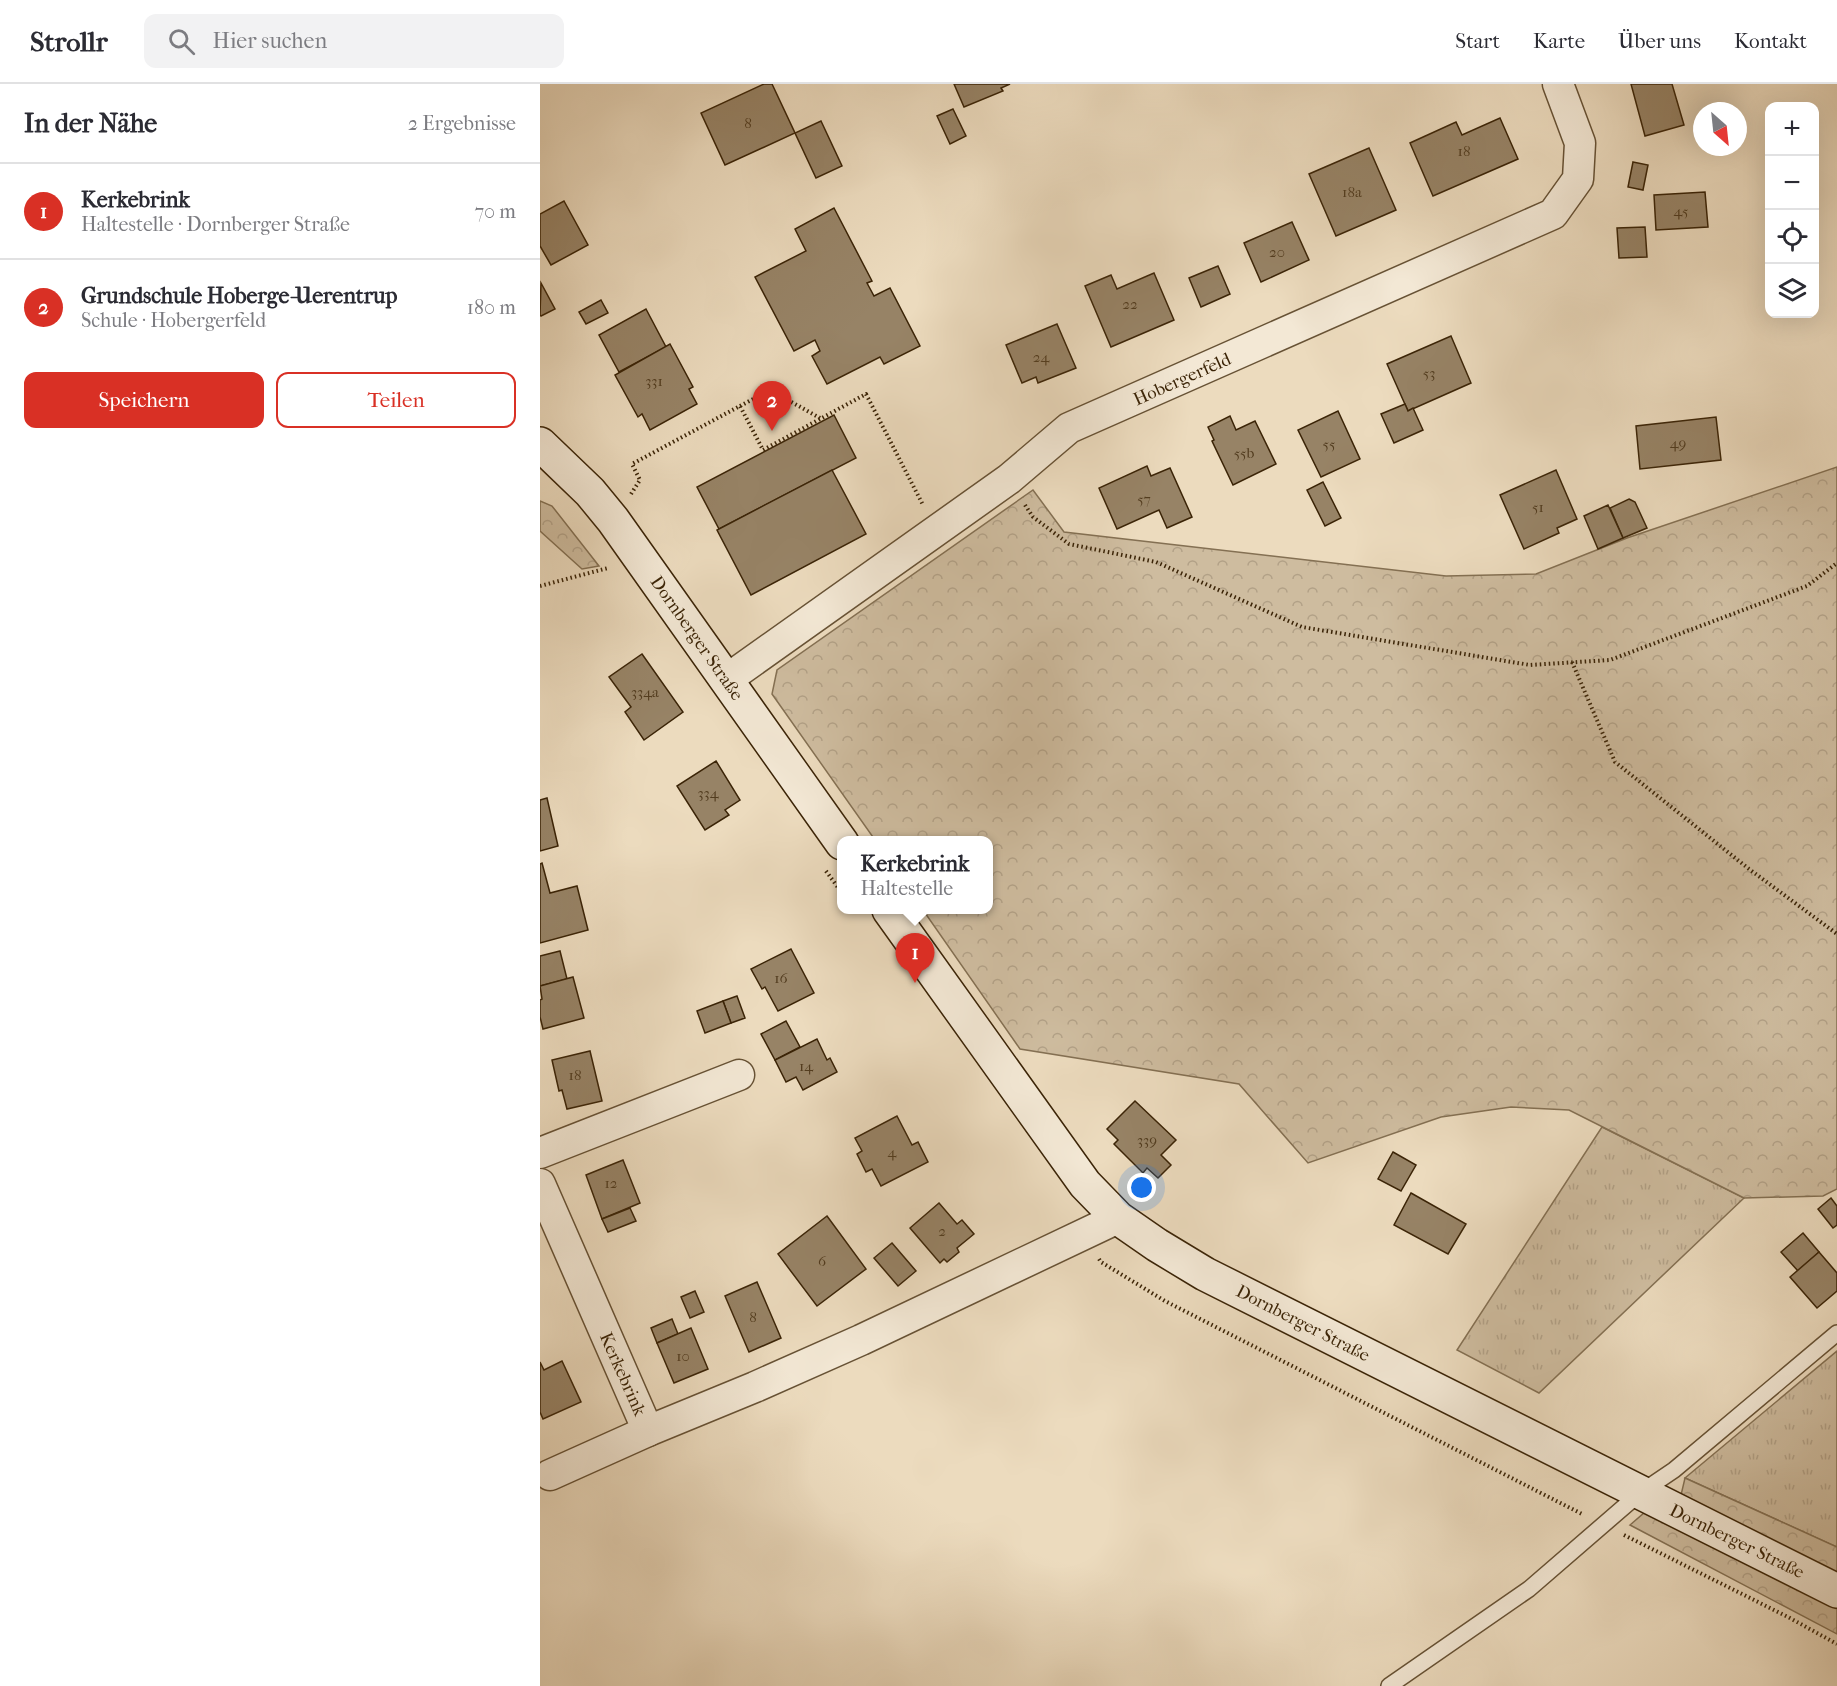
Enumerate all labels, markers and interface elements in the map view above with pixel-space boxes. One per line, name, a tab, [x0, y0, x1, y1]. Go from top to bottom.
search box	[144, 14, 564, 68]
text: Strollr	[30, 25, 108, 58]
icon: search	[165, 25, 198, 58]
text: Hier suchen	[213, 28, 327, 54]
text: Start	[1455, 29, 1500, 53]
text: Karte	[1533, 29, 1585, 53]
text: Über uns	[1618, 29, 1701, 53]
text: Kontakt	[1734, 29, 1807, 53]
north arrow	[1693, 102, 1747, 156]
map controls	[1765, 102, 1819, 318]
button: +	[1765, 102, 1819, 156]
text: In der Nähe	[24, 108, 157, 139]
text: 2 Ergebnisse	[408, 112, 516, 135]
house number: 8	[744, 114, 752, 132]
house number: 18	[1458, 142, 1470, 160]
button: −	[1765, 156, 1819, 210]
house number: 18a	[1342, 183, 1363, 201]
text: Kerkebrink	[81, 187, 190, 213]
text: 1	[40, 200, 47, 223]
text: 70 m	[474, 200, 516, 223]
house number: 45	[1674, 202, 1688, 220]
button: locate	[1765, 210, 1819, 264]
text: Haltestelle · Dornberger Straße	[81, 213, 350, 236]
house number: 20	[1269, 243, 1285, 261]
button: layers	[1765, 264, 1819, 318]
text: Grundschule Hoberge-Uerentrup	[81, 283, 397, 309]
house number: 22	[1122, 295, 1138, 313]
text: 2	[38, 296, 49, 319]
text: 180 m	[467, 296, 516, 319]
text: Schule · Hobergerfeld	[81, 309, 266, 332]
house number: 24	[1033, 348, 1050, 366]
street label: Hobergerfeld	[1130, 349, 1234, 410]
house number: 53	[1423, 364, 1435, 382]
button: Speichern	[24, 372, 264, 428]
button: Teilen	[276, 372, 516, 428]
house number: 331	[645, 372, 663, 390]
pin: 2	[752, 382, 792, 431]
house number: 49	[1670, 434, 1686, 452]
house number: 55	[1323, 435, 1335, 453]
house number: 55b	[1234, 444, 1255, 462]
house number: 57	[1137, 490, 1151, 508]
house number: 51	[1532, 498, 1544, 516]
street label: Dornberger Straße	[646, 572, 747, 705]
house number: 334a	[631, 683, 660, 701]
house number: 334	[697, 784, 720, 802]
popup	[837, 836, 993, 914]
text: Kerkebrink	[861, 851, 969, 877]
text: Haltestelle	[861, 877, 953, 900]
pin: 1	[896, 934, 934, 983]
house number: 16	[774, 969, 789, 987]
house number: 14	[799, 1057, 814, 1075]
house number: 18	[569, 1066, 581, 1084]
house number: 339	[1137, 1131, 1157, 1149]
house number: 4	[888, 1143, 898, 1161]
your location	[1127, 1173, 1156, 1202]
house number: 12	[604, 1174, 618, 1192]
house number: 2	[938, 1222, 946, 1240]
house number: 6	[818, 1252, 827, 1270]
street label: Dornberger Straße	[1232, 1281, 1373, 1366]
house number: 8	[749, 1308, 757, 1326]
street label: Kerkebrink	[595, 1329, 651, 1420]
house number: 10	[676, 1347, 690, 1365]
street label: Dornberger Straße	[1666, 1500, 1808, 1583]

